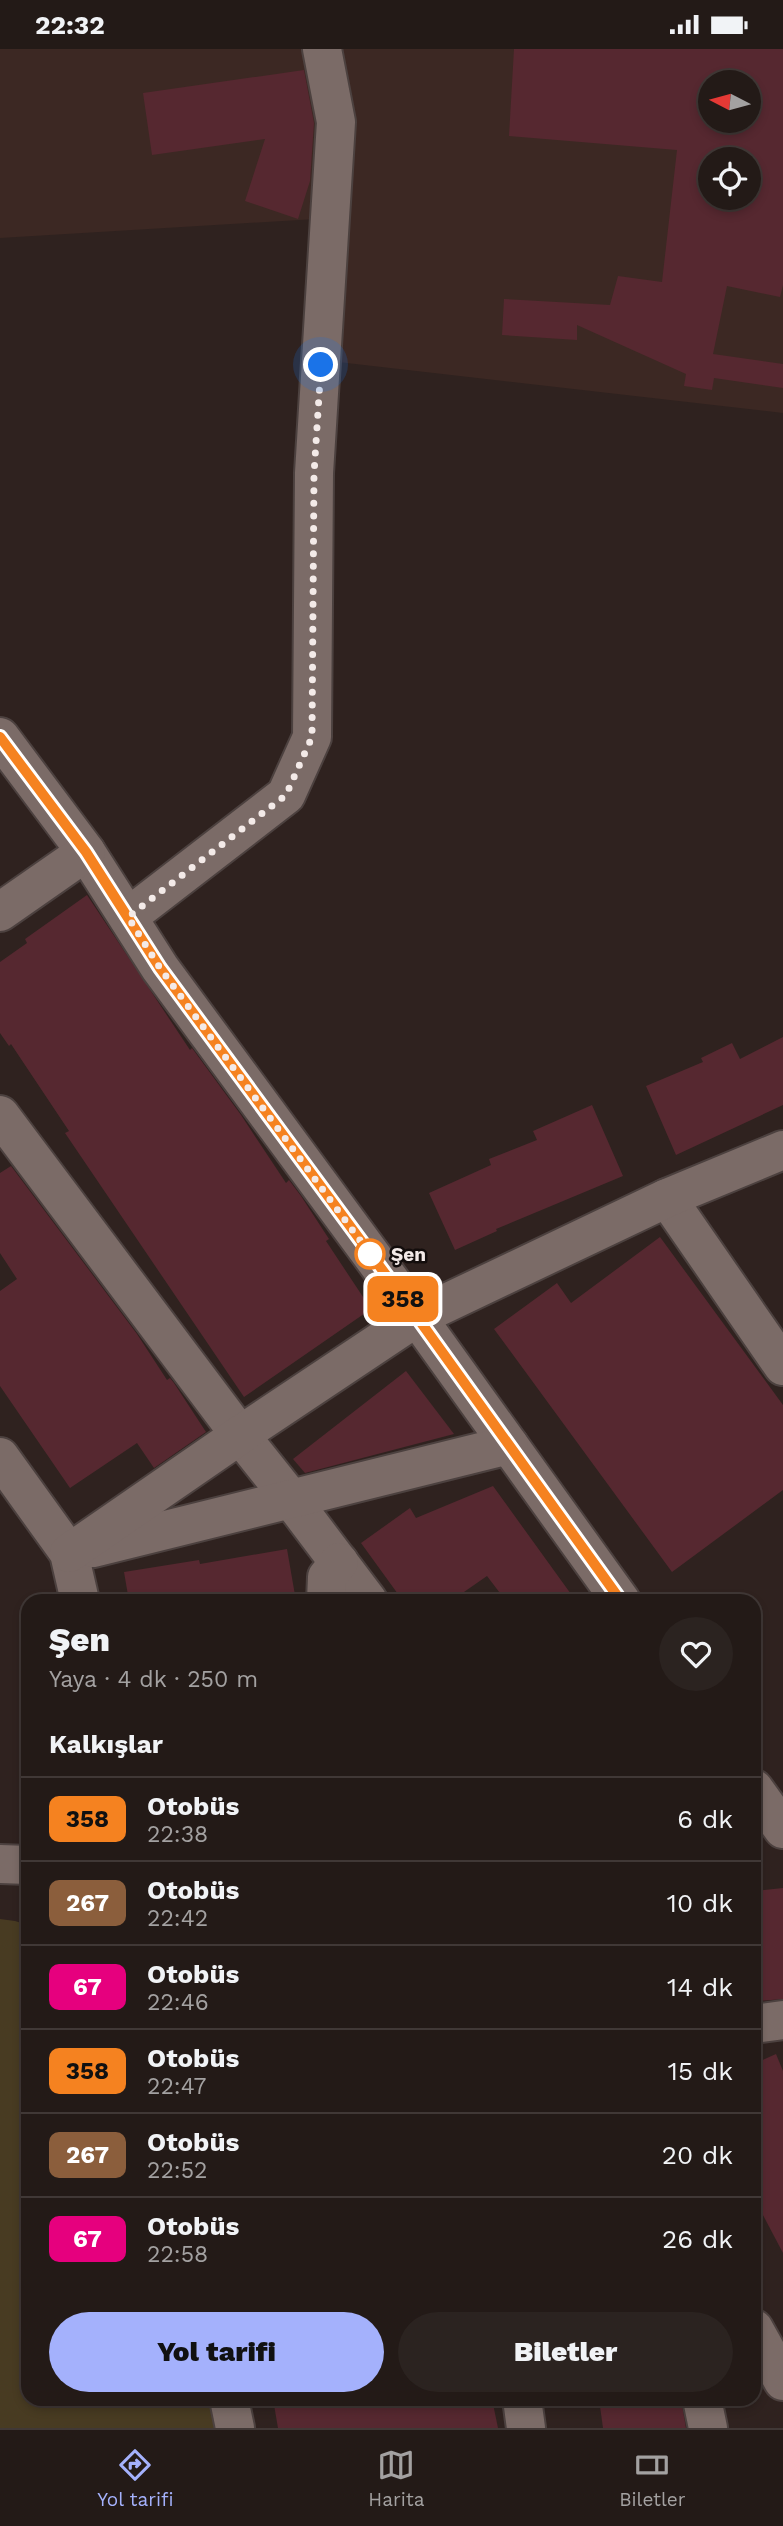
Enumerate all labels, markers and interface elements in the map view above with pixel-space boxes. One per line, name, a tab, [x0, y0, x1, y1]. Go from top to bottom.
text: 22:32	[35, 10, 105, 40]
north arrow	[698, 70, 761, 133]
map controls	[698, 70, 761, 210]
button: locate	[698, 147, 761, 210]
your location	[303, 347, 338, 382]
marker: Şen	[355, 1239, 385, 1269]
place label: Şen	[391, 1243, 426, 1266]
line badge: 358	[363, 1276, 443, 1322]
text: 358	[381, 1285, 425, 1313]
button: heart	[659, 1617, 733, 1691]
text: Şen	[49, 1620, 110, 1659]
text: Yaya · 4 dk · 250 m	[49, 1666, 258, 1693]
text: Kalkışlar	[49, 1729, 163, 1759]
text: Otobüs	[147, 1791, 239, 1821]
text: 6 dk	[677, 1804, 733, 1834]
text: 358	[66, 1805, 109, 1833]
text: 22:38	[147, 1821, 208, 1848]
text: Otobüs	[147, 1875, 239, 1905]
text: 10 dk	[667, 1888, 733, 1918]
text: 267	[66, 1889, 109, 1917]
text: 22:42	[147, 1905, 208, 1932]
text: Otobüs	[147, 1959, 239, 1989]
text: 14 dk	[667, 1972, 733, 2002]
text: 67	[73, 1973, 102, 2001]
text: 22:46	[147, 1989, 209, 2016]
text: Otobüs	[147, 2043, 239, 2073]
text: 15 dk	[668, 2056, 733, 2086]
text: 358	[66, 2057, 109, 2085]
text: 22:47	[147, 2073, 206, 2100]
text: Otobüs	[147, 2127, 239, 2157]
text: 20 dk	[662, 2140, 733, 2170]
text: 267	[66, 2141, 109, 2169]
text: 22:52	[147, 2157, 207, 2184]
text: Otobüs	[147, 2211, 239, 2241]
text: 26 dk	[662, 2224, 733, 2254]
text: 67	[73, 2225, 102, 2253]
text: 22:58	[147, 2241, 208, 2268]
button: Yol tarifi	[49, 2312, 384, 2392]
button: Biletler	[398, 2312, 733, 2392]
tab: Yol tarifi	[97, 2446, 174, 2511]
tab: Harita	[368, 2446, 424, 2511]
tab: Biletler	[619, 2446, 686, 2511]

